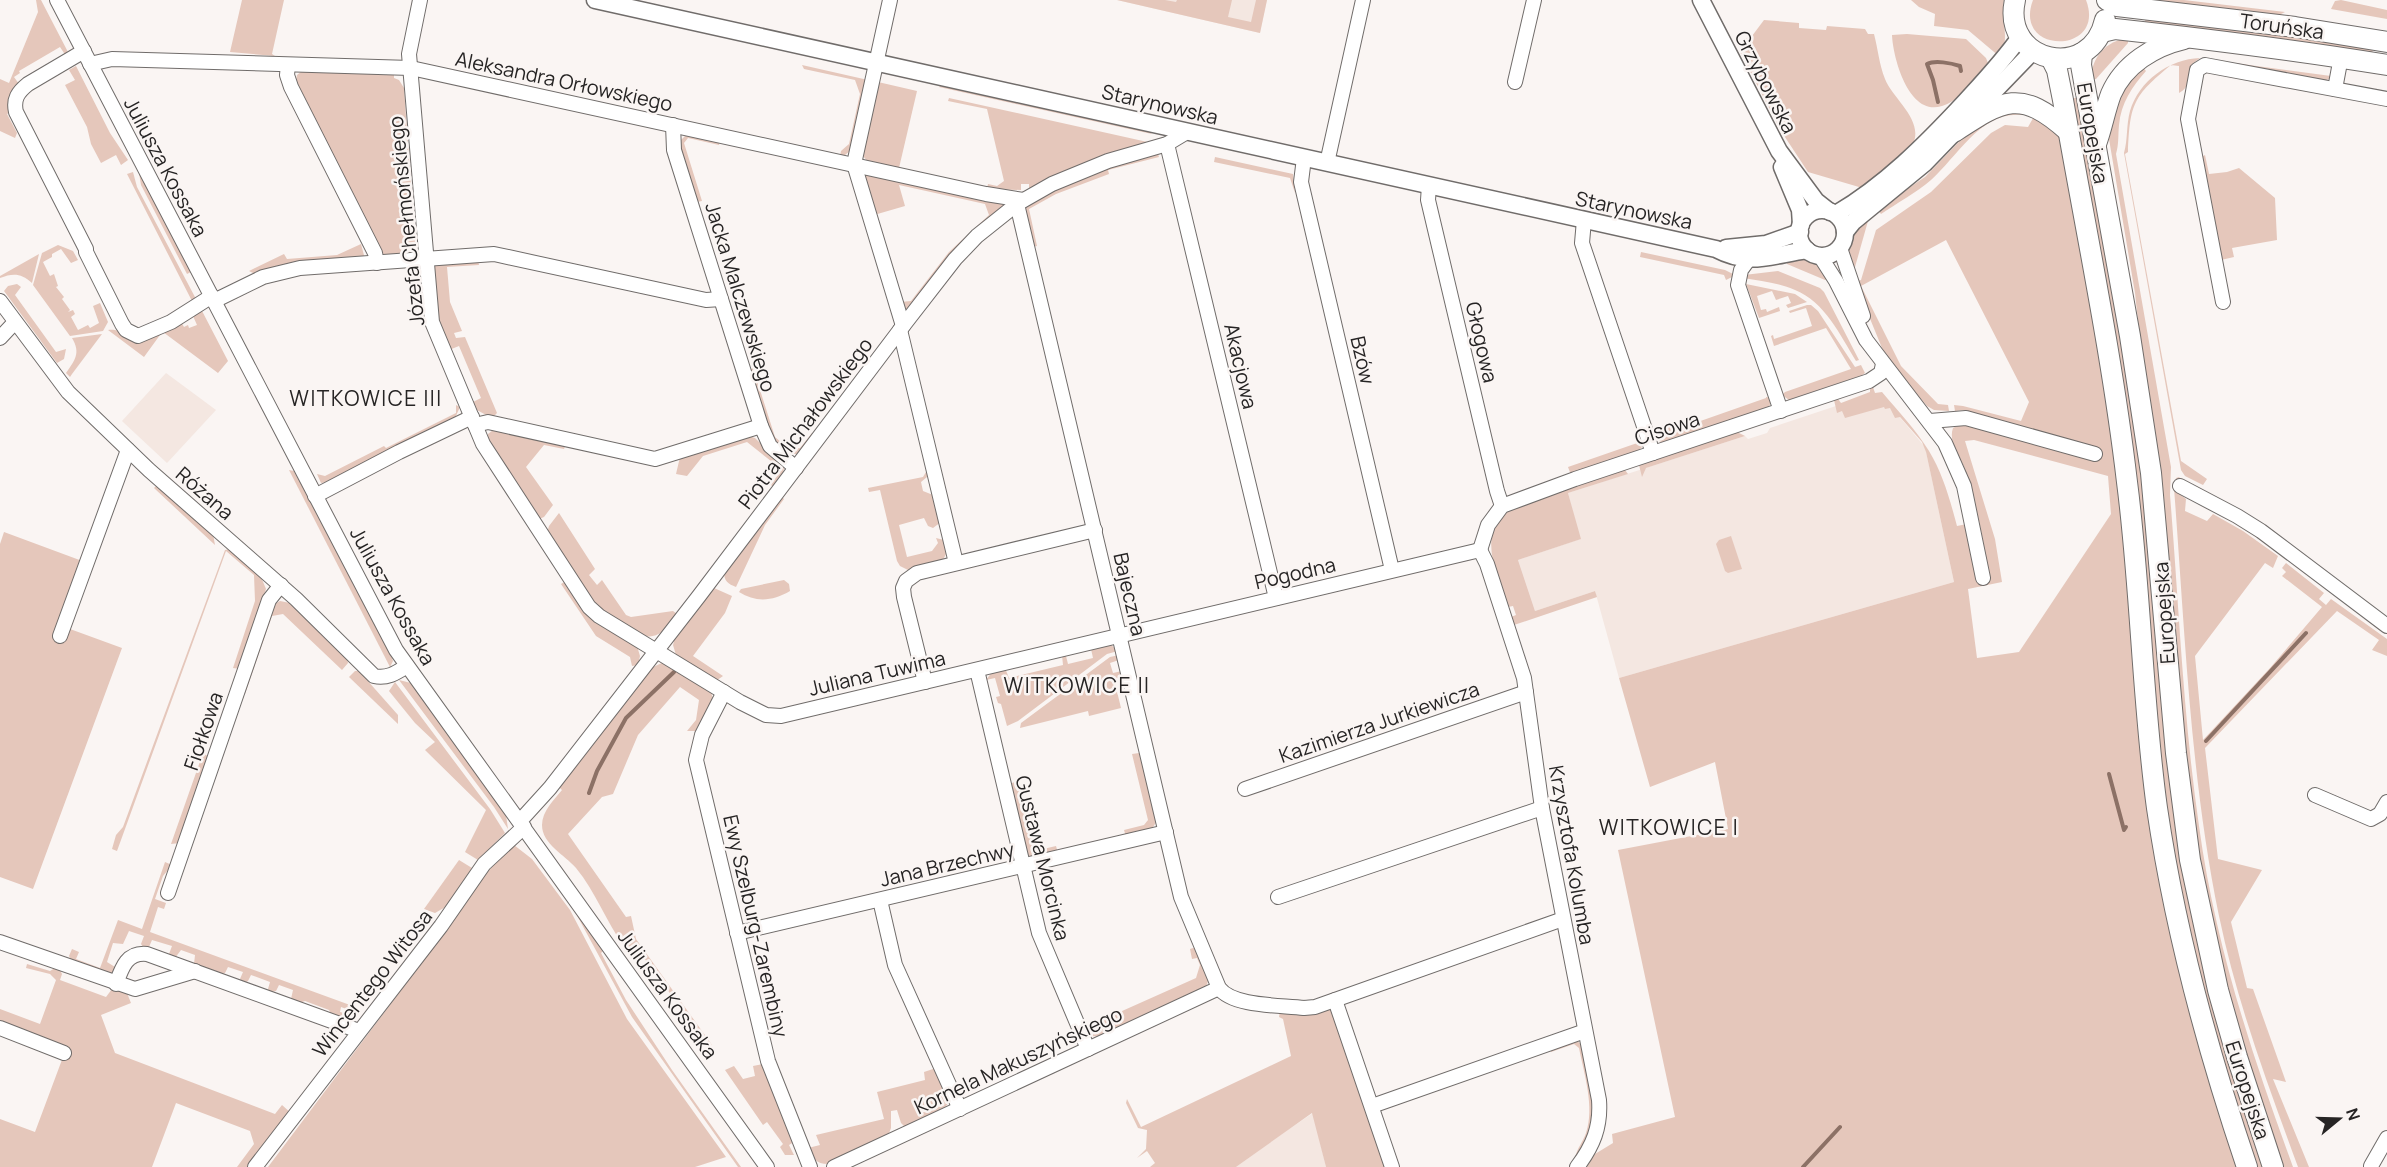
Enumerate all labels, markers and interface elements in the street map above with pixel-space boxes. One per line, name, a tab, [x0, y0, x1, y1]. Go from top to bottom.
street label: Toruńska	[2238, 7, 2326, 45]
street label: Grzybowska	[1729, 26, 1803, 138]
street label: Aleksandra Orłowskiego	[453, 45, 675, 117]
street label: Starynowska	[1099, 77, 1221, 131]
street label: Europejska	[2071, 80, 2115, 186]
street label: Juliusza Kossaka	[118, 93, 214, 241]
street label: Józefa Chełmońskiego	[382, 115, 430, 327]
street label: Starynowska	[1573, 184, 1695, 236]
street label: Jacka Malczewskiego	[699, 199, 783, 395]
street label: Głogowa	[1460, 299, 1504, 385]
street label: Akacjowa	[1218, 321, 1264, 411]
street label: Piotra Michałowskiego	[732, 332, 878, 514]
street label: Bzów	[1344, 333, 1382, 387]
district label: WITKOWICE III	[289, 384, 443, 412]
street label: Cisowa	[1631, 405, 1703, 451]
street label: Różana	[170, 460, 240, 526]
street label: Juliusza Kossaka	[344, 522, 442, 670]
street label: Bajeczna	[1107, 550, 1153, 638]
street label: Pogodna	[1252, 551, 1338, 595]
street label: Europejska	[2147, 561, 2181, 665]
street label: Juliana Tuwima	[806, 644, 948, 702]
district label: WITKOWICE II	[1004, 671, 1150, 699]
street label: Kazimierza Jurkiewicza	[1275, 675, 1483, 769]
street label: Fiołkowa	[177, 688, 229, 774]
street label: Krzysztofa Kolumba	[1543, 763, 1601, 947]
street label: Gustawa Morcinka	[1009, 773, 1077, 943]
street label: Ewy Szelburg-Zarembiny	[717, 812, 795, 1040]
district label: WITKOWICE I	[1599, 813, 1739, 841]
street label: Jana Brzechwy	[877, 835, 1017, 893]
street label: Wincentego Witosa	[306, 904, 438, 1062]
street label: Juliusza Kossaka	[612, 924, 724, 1064]
street label: Kornela Makuszyńskiego	[910, 1000, 1127, 1120]
street label: Europejska	[2219, 1037, 2277, 1143]
north arrow	[2309, 1089, 2369, 1149]
text: N	[2341, 1105, 2365, 1123]

